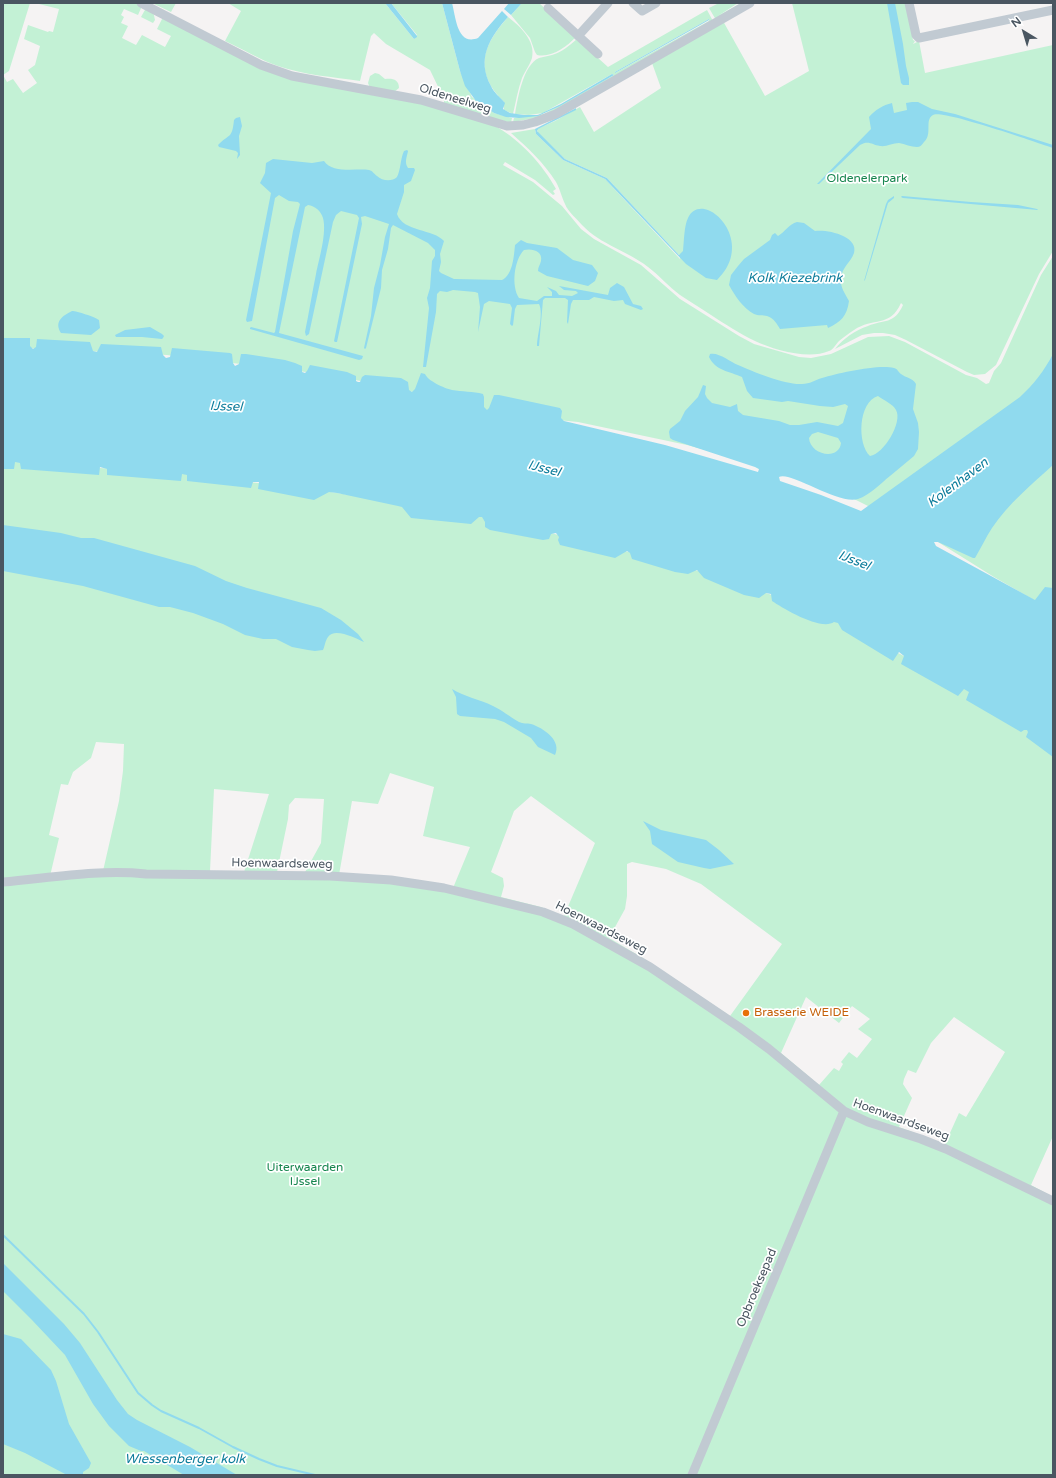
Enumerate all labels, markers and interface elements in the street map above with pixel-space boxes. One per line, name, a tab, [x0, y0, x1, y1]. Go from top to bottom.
north arrow	[1004, 12, 1044, 52]
text: N	[1009, 14, 1024, 30]
street label: Oldeneelweg	[417, 81, 493, 117]
park label: Oldenelerpark	[827, 172, 907, 186]
water label: Kolk Kiezebrink	[748, 271, 842, 287]
water label: IJssel	[209, 399, 243, 415]
water label: Kolenhaven	[924, 455, 992, 511]
water label: IJssel	[526, 457, 562, 481]
water label: IJssel	[836, 548, 872, 574]
street label: Hoenwaardseweg	[231, 856, 333, 872]
street label: Hoenwaardseweg	[553, 899, 649, 957]
place label: Brasserie WEIDE	[754, 1006, 849, 1020]
marker: Brasserie WEIDE	[741, 1008, 751, 1018]
street label: Hoenwaardseweg	[851, 1096, 951, 1144]
park label: Uiterwaarden IJssel	[267, 1161, 343, 1189]
street label: Opbroeksepad	[734, 1246, 780, 1330]
water label: Wiessenberger kolk	[125, 1452, 245, 1468]

